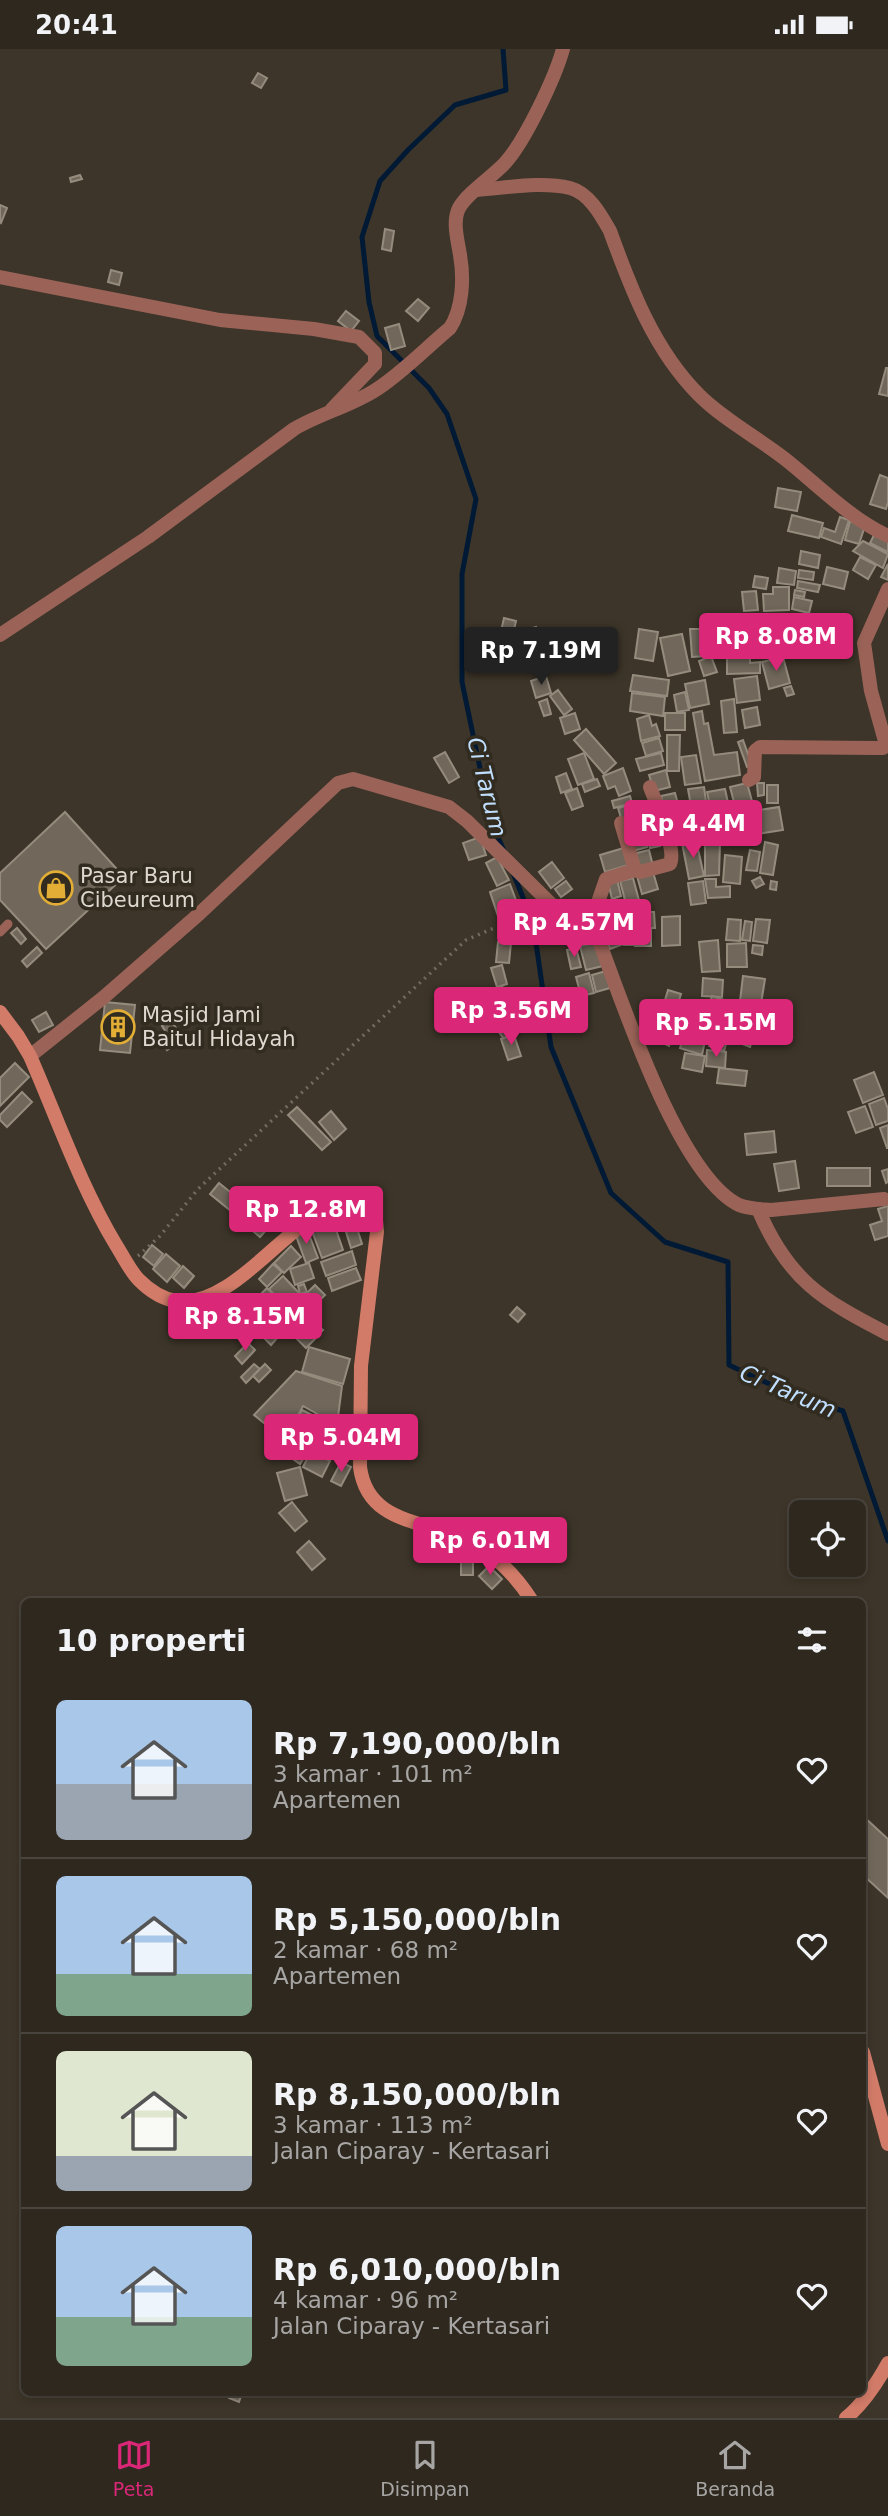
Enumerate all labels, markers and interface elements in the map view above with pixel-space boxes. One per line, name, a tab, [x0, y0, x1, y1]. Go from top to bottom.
text: 20:41	[35, 10, 118, 40]
pin: Rp 8.08M	[704, 613, 848, 673]
text: Rp 8.08M	[715, 623, 837, 649]
pin: Rp 7.19M	[469, 627, 613, 687]
text: Rp 7.19M	[480, 637, 602, 663]
water label: Ci Tarum	[462, 734, 512, 840]
pin: Rp 4.4M	[628, 801, 758, 860]
text: Rp 4.4M	[640, 810, 746, 836]
place label: Pasar Baru Cibeureum	[80, 864, 195, 912]
shop icon: Pasar Baru Cibeureum	[37, 869, 75, 907]
pin: Rp 4.57M	[502, 899, 646, 959]
text: Rp 4.57M	[513, 909, 635, 935]
pin: Rp 3.56M	[439, 988, 583, 1047]
text: Rp 3.56M	[450, 997, 572, 1023]
pin: Rp 5.15M	[644, 999, 788, 1059]
place label: Masjid Jami Baitul Hidayah	[142, 1003, 296, 1051]
building icon: Masjid Jami Baitul Hidayah	[99, 1008, 137, 1046]
text: Rp 5.15M	[655, 1009, 777, 1035]
pin: Rp 12.8M	[234, 1187, 378, 1246]
text: Rp 12.8M	[245, 1196, 367, 1222]
pin: Rp 8.15M	[173, 1293, 317, 1353]
text: Rp 8.15M	[184, 1303, 306, 1329]
water label: Ci Tarum	[736, 1359, 840, 1423]
pin: Rp 5.04M	[269, 1415, 413, 1474]
text: Rp 5.04M	[280, 1424, 402, 1450]
map controls	[789, 1500, 866, 1577]
button: locate	[789, 1500, 866, 1577]
pin: Rp 6.01M	[418, 1517, 562, 1577]
text: Rp 6.01M	[429, 1527, 551, 1553]
icon: filters	[793, 1621, 831, 1659]
text: 10 properti	[56, 1623, 246, 1658]
text: Rp 7,190,000/bln	[273, 1726, 561, 1761]
icon: home	[112, 1728, 196, 1812]
icon: heart	[793, 1751, 831, 1789]
text: 3 kamar · 101 m²	[273, 1761, 473, 1787]
text: Apartemen	[273, 1787, 401, 1813]
text: Rp 5,150,000/bln	[273, 1902, 561, 1937]
icon: home	[112, 1904, 196, 1988]
icon: heart	[793, 1927, 831, 1965]
text: 2 kamar · 68 m²	[273, 1937, 458, 1963]
text: Apartemen	[273, 1963, 401, 1989]
text: Rp 8,150,000/bln	[273, 2077, 561, 2112]
icon: home	[112, 2079, 196, 2163]
icon: heart	[793, 2102, 831, 2140]
text: 3 kamar · 113 m²	[273, 2112, 473, 2138]
text: Jalan Ciparay - Kertasari	[273, 2138, 550, 2164]
text: Rp 6,010,000/bln	[273, 2252, 561, 2287]
icon: home	[112, 2254, 196, 2338]
icon: heart	[793, 2277, 831, 2315]
text: 4 kamar · 96 m²	[273, 2287, 458, 2313]
text: Jalan Ciparay - Kertasari	[273, 2313, 550, 2339]
tab: Peta	[113, 2436, 154, 2500]
tab: Disimpan	[380, 2436, 469, 2500]
tab: Beranda	[695, 2436, 775, 2500]

